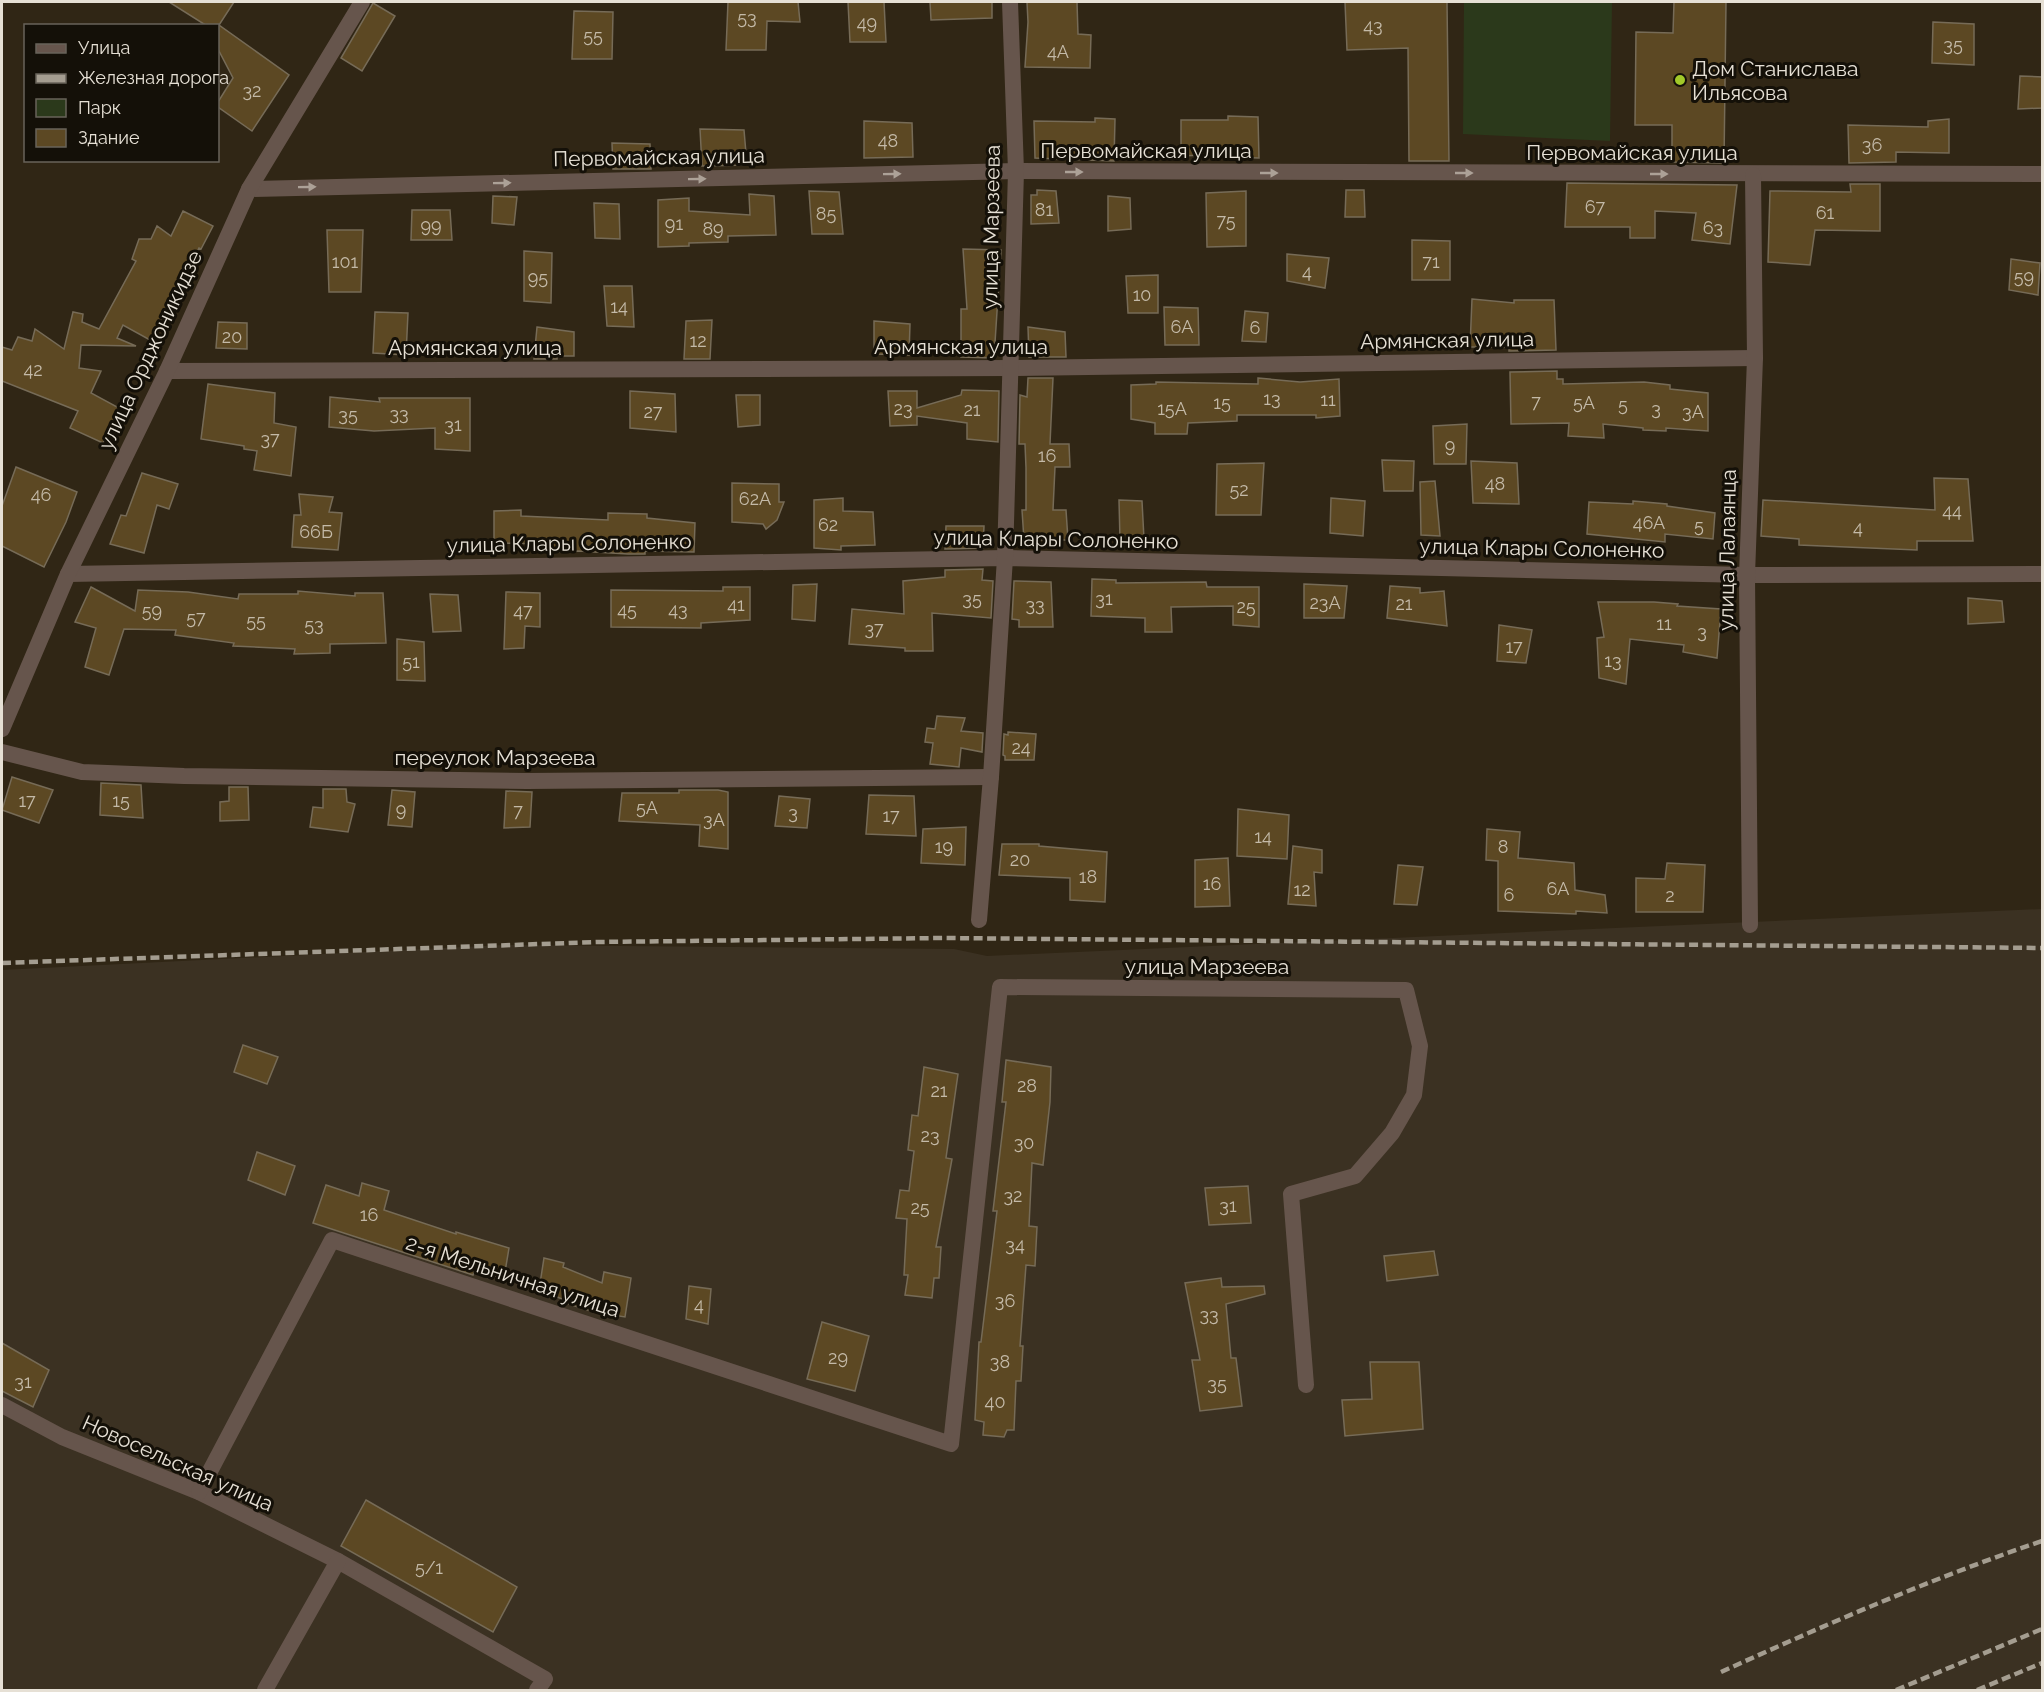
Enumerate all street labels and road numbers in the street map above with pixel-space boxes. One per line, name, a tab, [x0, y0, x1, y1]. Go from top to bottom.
street label: Первомайская улица	[1040, 138, 1252, 163]
street label: Первомайская улица	[1526, 140, 1738, 165]
street label: Первомайская улица	[553, 143, 765, 171]
street label: улица Марзеева	[977, 145, 1005, 309]
street label: улица Орджоникидзе	[93, 246, 207, 454]
street label: Армянская улица	[1360, 326, 1534, 354]
street label: Армянская улица	[874, 334, 1048, 359]
street label: Армянская улица	[388, 335, 562, 360]
street label: улица Лалаянца	[1713, 469, 1741, 631]
street label: улица Клары Солоненко	[933, 524, 1179, 554]
street label: улица Клары Солоненко	[446, 528, 692, 558]
street label: улица Клары Солоненко	[1419, 533, 1665, 563]
street label: переулок Марзеева	[394, 745, 596, 770]
street label: улица Марзеева	[1125, 954, 1289, 979]
street label: 2-я Мельничная улица	[403, 1230, 623, 1322]
street label: Новосельская улица	[79, 1410, 277, 1516]

